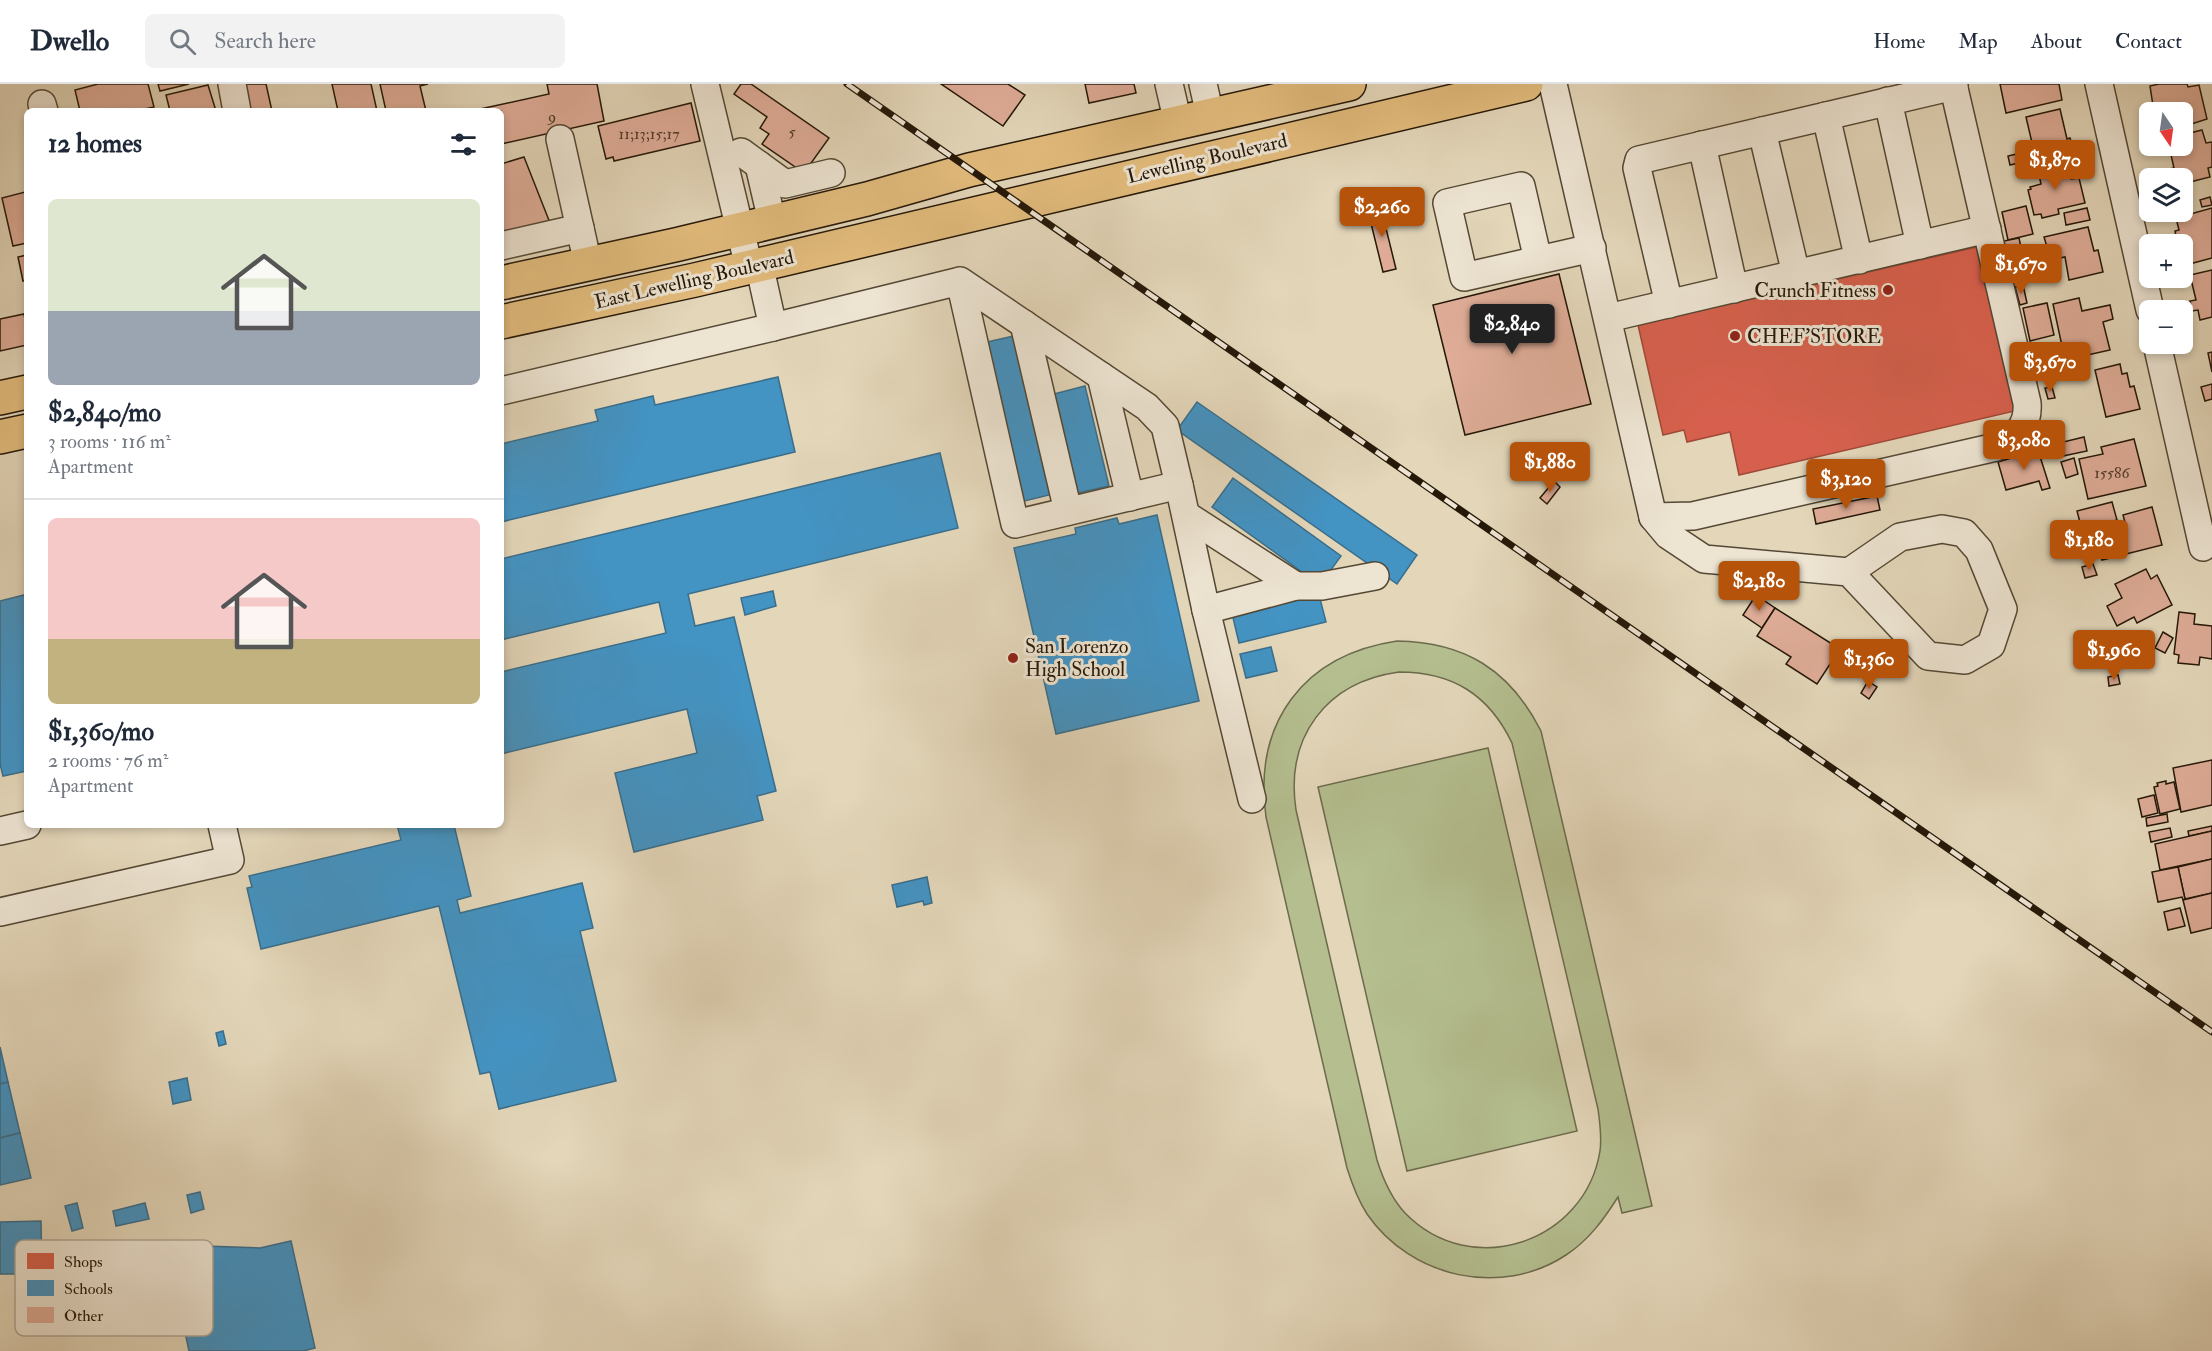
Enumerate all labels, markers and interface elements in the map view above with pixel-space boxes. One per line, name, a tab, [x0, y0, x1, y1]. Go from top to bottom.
search box	[145, 14, 565, 68]
text: Dwello	[30, 24, 109, 59]
icon: search	[166, 25, 199, 58]
text: Search here	[214, 27, 316, 55]
text: Home	[1873, 28, 1925, 55]
text: Map	[1958, 28, 1998, 55]
text: About	[2031, 28, 2082, 55]
text: Contact	[2115, 28, 2182, 55]
north arrow	[2139, 102, 2193, 156]
map controls	[2139, 102, 2193, 354]
house number: 9	[547, 107, 556, 127]
house number: 5	[788, 122, 796, 142]
house number: 11;13;15;17	[618, 124, 680, 144]
text: 12 homes	[48, 128, 142, 160]
icon: filters	[447, 128, 480, 161]
street label: Lewelling Boulevard	[1125, 128, 1290, 189]
pin: $1,870	[2006, 140, 2104, 191]
text: $1,870	[2029, 147, 2081, 172]
button: layers	[2139, 168, 2193, 222]
pin: $2,260	[1333, 187, 1431, 238]
text: $2,260	[1354, 194, 1410, 219]
button: +	[2139, 234, 2193, 288]
icon: home	[210, 238, 318, 346]
street label: East Lewelling Boulevard	[592, 244, 796, 315]
pin: $1,670	[1972, 244, 2070, 295]
text: $1,670	[1995, 251, 2047, 276]
place label: Crunch Fitness	[1754, 278, 1876, 303]
marker: Crunch Fitness	[1881, 283, 1895, 297]
button: −	[2139, 300, 2193, 354]
pin: $2,840	[1463, 304, 1561, 355]
text: $2,840	[1484, 311, 1540, 336]
place label: CHEF'STORE	[1747, 324, 1881, 349]
marker: CHEF'STORE	[1728, 329, 1742, 343]
pin: $3,670	[2001, 342, 2099, 393]
text: $3,670	[2023, 349, 2077, 374]
text: $2,840/mo	[48, 397, 161, 429]
pin: $3,080	[1975, 420, 2073, 471]
text: $3,080	[1997, 427, 2051, 452]
text: 3 rooms · 116 m²	[48, 429, 171, 454]
pin: $1,880	[1501, 442, 1599, 493]
text: $1,880	[1524, 449, 1576, 474]
text: Apartment	[48, 454, 133, 479]
pin: $3,120	[1797, 459, 1895, 510]
house number: 15586	[2094, 463, 2131, 483]
text: $3,120	[1820, 466, 1872, 491]
pin: $1,180	[2040, 520, 2138, 571]
text: $1,180	[2064, 527, 2114, 552]
icon: home	[210, 557, 318, 665]
pin: $2,180	[1710, 561, 1808, 612]
text: $2,180	[1733, 568, 1786, 593]
pin: $1,960	[2065, 630, 2163, 681]
place label: San Lorenzo High School	[1025, 634, 1128, 682]
text: $1,960	[2087, 637, 2141, 662]
pin: $1,360	[1820, 639, 1918, 690]
text: $1,360	[1843, 646, 1895, 671]
marker: San Lorenzo High School	[1006, 651, 1020, 665]
text: $1,360/mo	[48, 716, 154, 748]
text: 2 rooms · 76 m²	[48, 748, 168, 773]
text: Apartment	[48, 773, 133, 798]
legend	[15, 1240, 213, 1336]
text: Shops	[64, 1252, 103, 1273]
text: Schools	[64, 1279, 113, 1299]
text: Other	[64, 1306, 103, 1326]

